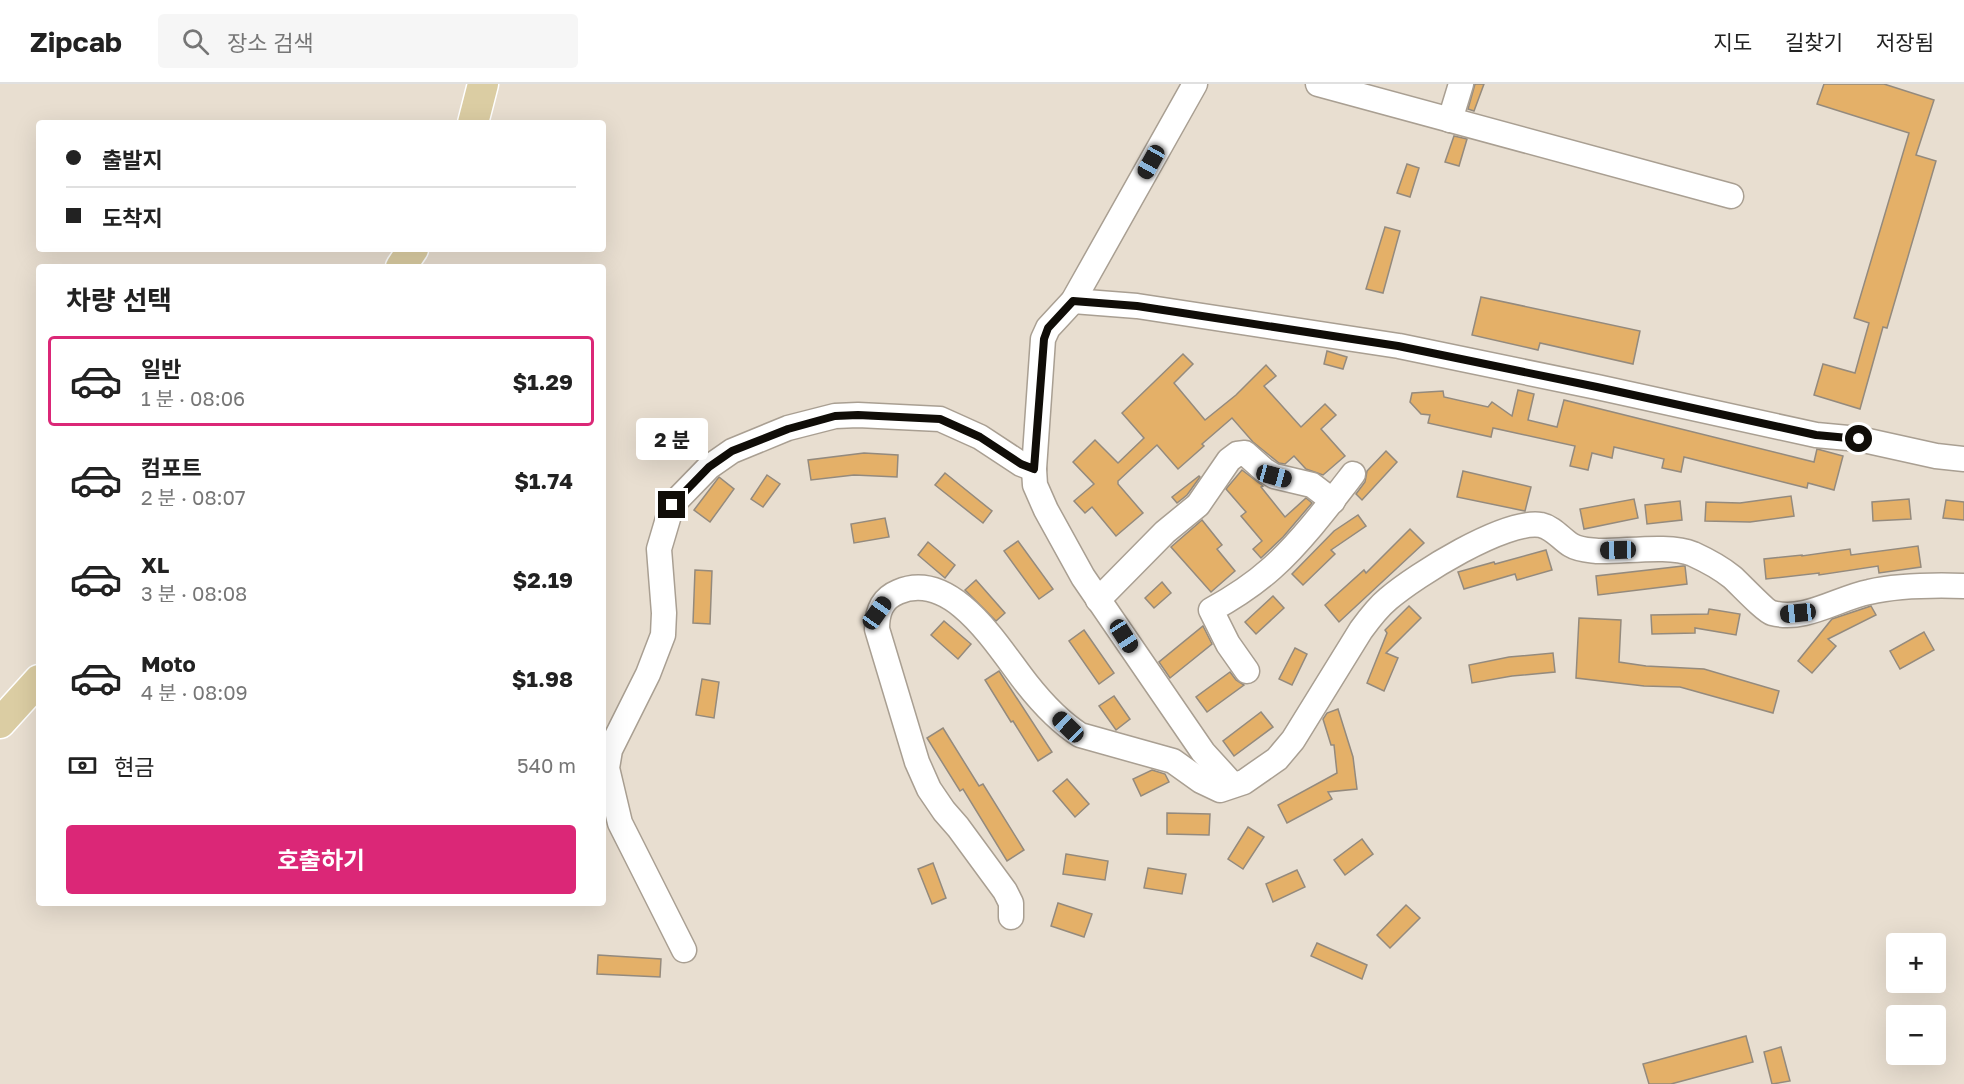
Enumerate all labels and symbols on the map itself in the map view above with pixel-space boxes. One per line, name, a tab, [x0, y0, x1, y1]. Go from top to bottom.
car	[1134, 142, 1168, 182]
callout: 2 분	[636, 418, 708, 460]
route start	[1845, 425, 1872, 452]
car	[1254, 463, 1294, 489]
route end	[658, 491, 685, 518]
car	[1600, 541, 1636, 559]
car	[859, 593, 895, 633]
car	[1779, 602, 1817, 624]
car	[1107, 616, 1141, 656]
car	[1049, 708, 1087, 746]

